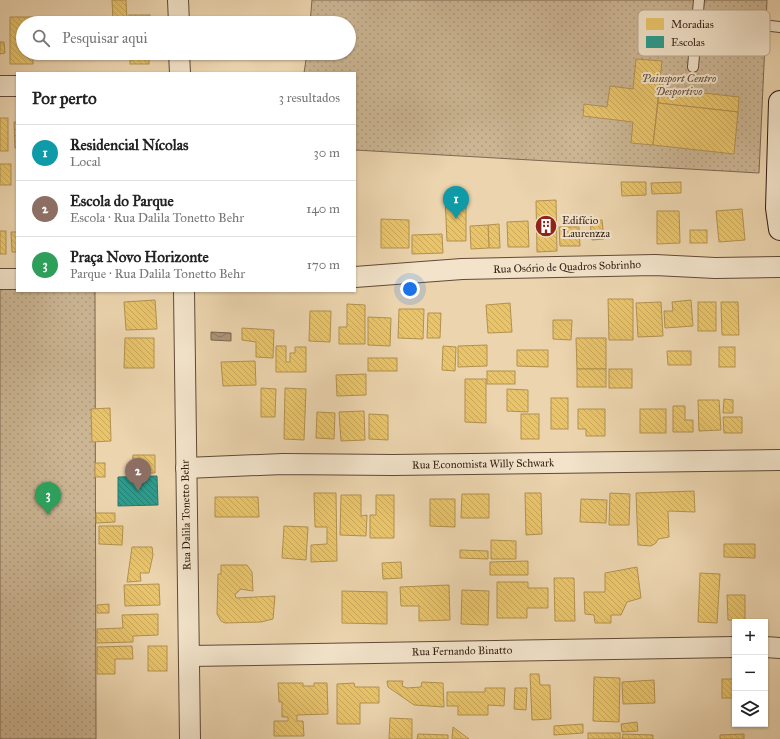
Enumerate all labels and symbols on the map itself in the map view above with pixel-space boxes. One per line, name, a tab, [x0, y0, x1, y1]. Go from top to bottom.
legend	[638, 10, 770, 56]
text: Moradias	[671, 18, 714, 31]
text: Escolas	[671, 36, 705, 49]
park label: Painsport Centro Desportivo	[642, 72, 716, 99]
pin: 1	[443, 186, 469, 219]
building icon: Edifício Laurenzza	[533, 213, 559, 239]
place label: Edifício Laurenzza	[562, 214, 610, 240]
street label: Rua Osório de Quadros Sobrinho	[493, 258, 642, 276]
your location	[400, 279, 420, 299]
street label: Rua Economista Willy Schwark	[412, 456, 555, 472]
pin: 2	[125, 458, 151, 491]
street label: Rua Dalila Tonetto Behr	[179, 459, 193, 570]
pin: 3	[35, 482, 61, 515]
street label: Rua Fernando Binatto	[412, 644, 513, 658]

